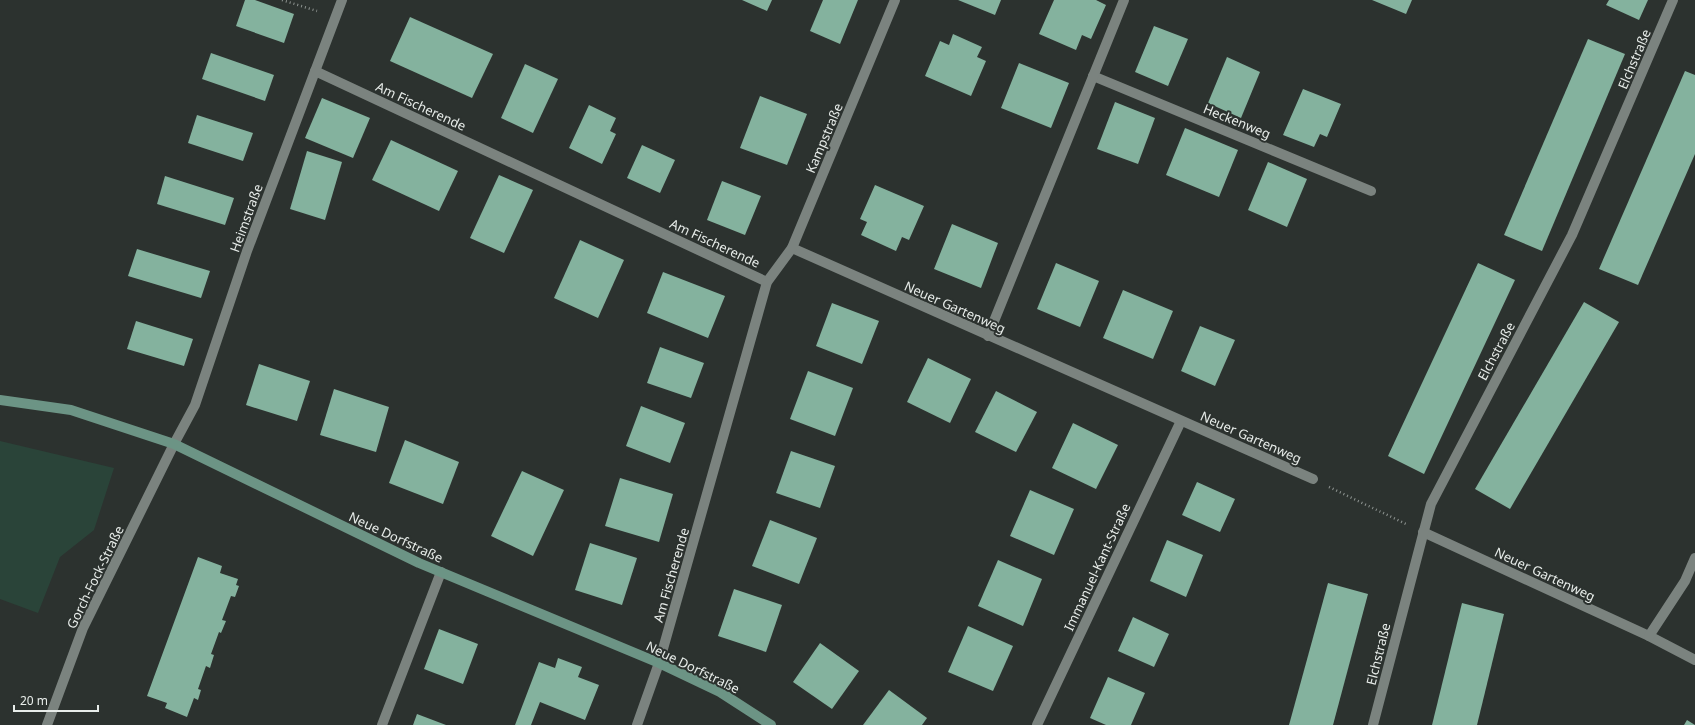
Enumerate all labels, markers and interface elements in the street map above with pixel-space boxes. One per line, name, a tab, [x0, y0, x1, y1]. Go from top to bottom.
street label: Elchstraße	[1613, 26, 1655, 92]
street label: Am Fischerende	[373, 77, 469, 135]
street label: Heckenweg	[1201, 99, 1273, 143]
street label: Kampstraße	[801, 100, 847, 176]
street label: Heimstraße	[225, 181, 267, 255]
street label: Am Fischerende	[667, 214, 763, 272]
street label: Neuer Gartenweg	[902, 277, 1008, 337]
street label: Elchstraße	[1473, 319, 1519, 383]
street label: Neuer Gartenweg	[1198, 407, 1304, 467]
street label: Immanuel-Kant-Straße	[1059, 500, 1135, 634]
street label: Neue Dorfstraße	[346, 507, 446, 567]
street label: Gorch-Fock-Straße	[62, 522, 128, 632]
street label: Am Fischerende	[649, 526, 693, 624]
street label: Neuer Gartenweg	[1492, 543, 1598, 605]
street label: Elchstraße	[1362, 621, 1394, 687]
street label: Neue Dorfstraße	[643, 637, 743, 697]
scale bar	[14, 687, 98, 713]
text: 20 m	[20, 692, 48, 709]

